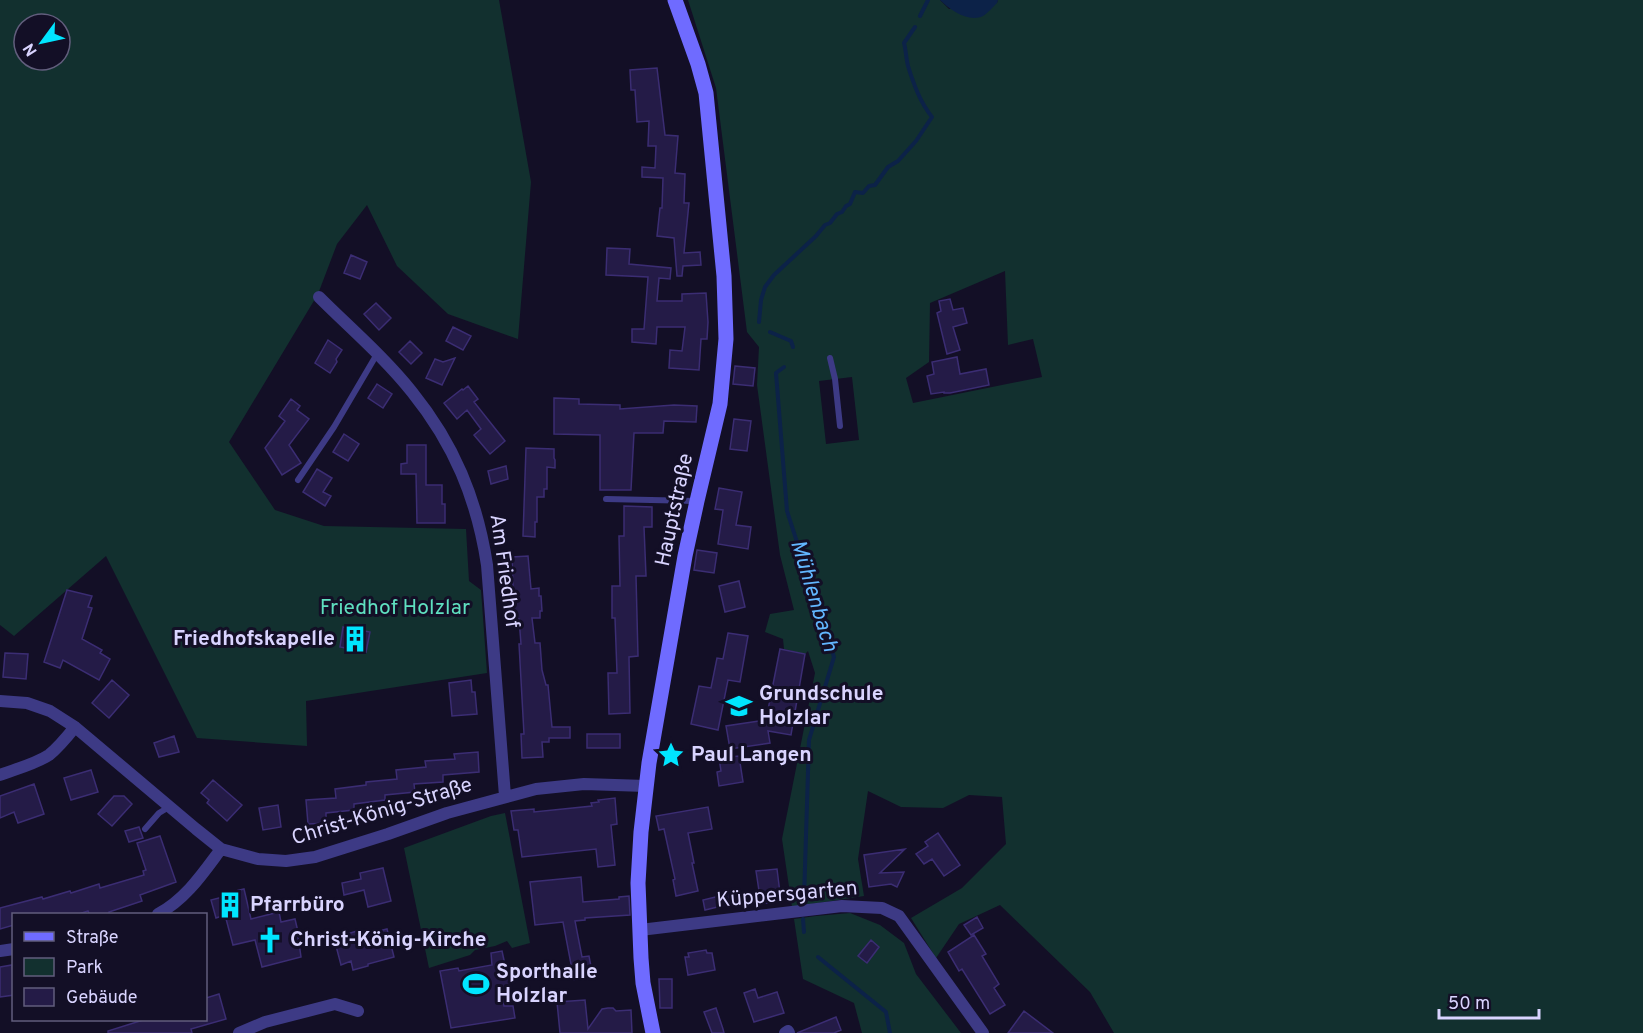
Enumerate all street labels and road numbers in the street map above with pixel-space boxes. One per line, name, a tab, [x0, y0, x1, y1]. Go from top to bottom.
street label: Hauptstraße	[650, 451, 700, 569]
street label: Am Friedhof	[483, 512, 525, 630]
street label: Christ-König-Straße	[288, 772, 476, 852]
street label: Küppersgarten	[715, 875, 859, 915]

